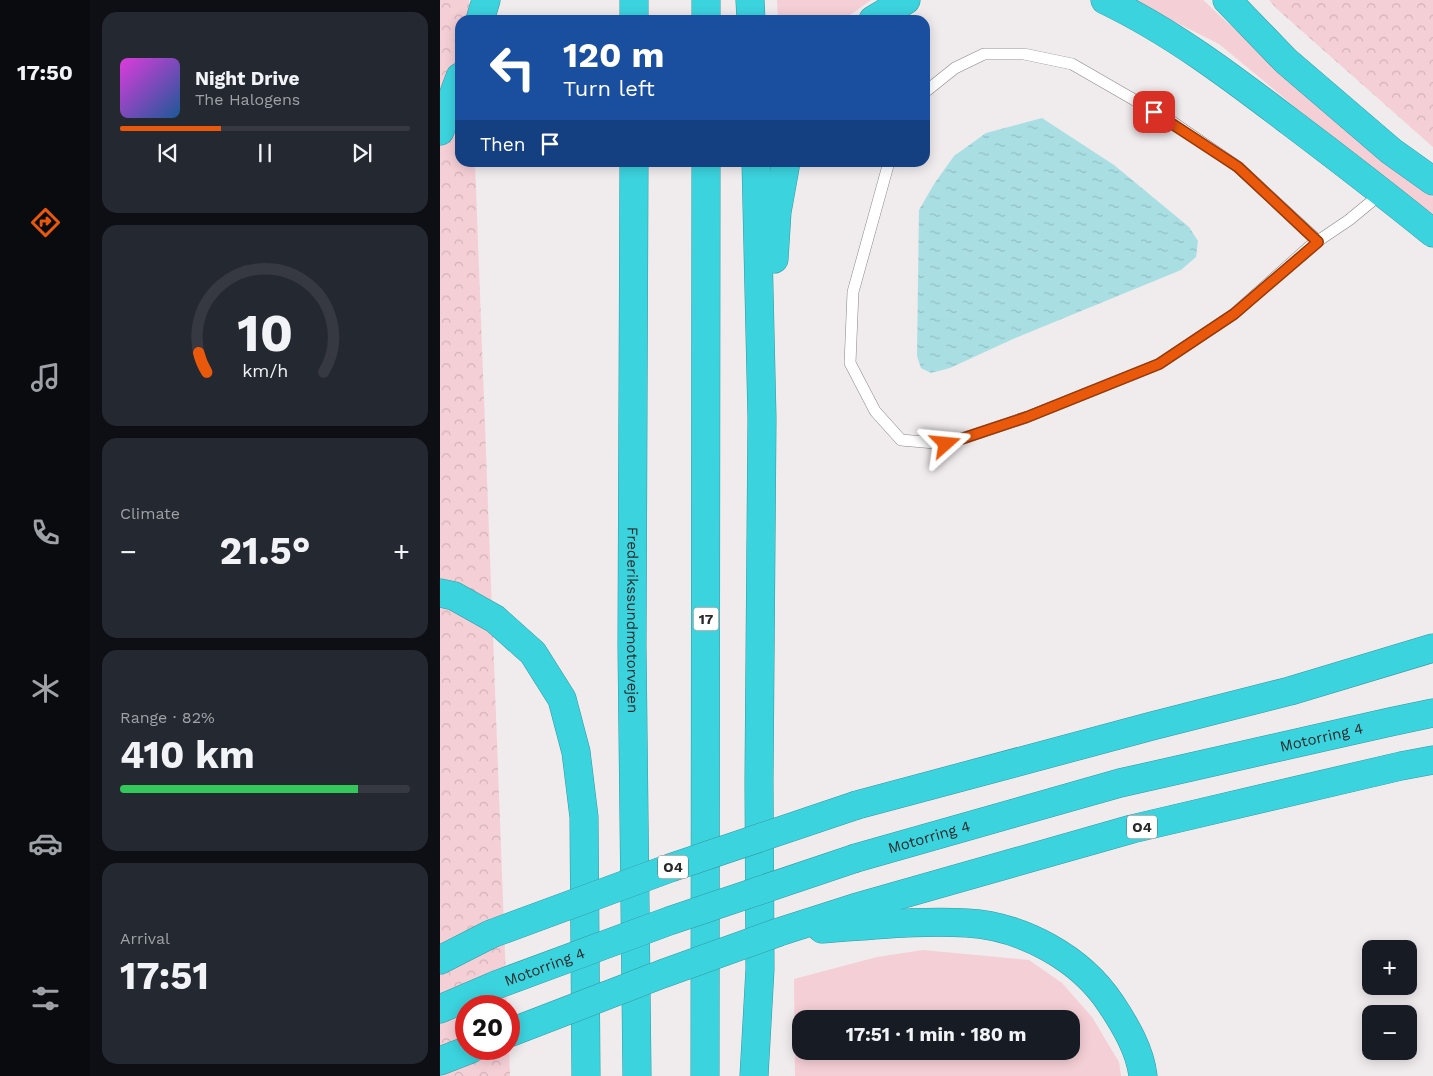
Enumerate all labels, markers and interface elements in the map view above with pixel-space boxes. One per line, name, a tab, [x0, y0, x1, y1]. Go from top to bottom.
text: 120 m	[563, 34, 664, 76]
icon: left	[480, 35, 545, 100]
text: 17:50	[17, 60, 73, 85]
text: Night Drive	[195, 67, 300, 90]
text: Turn left	[563, 76, 655, 101]
text: The Halogens	[195, 90, 300, 109]
pin	[1133, 91, 1175, 133]
icon: arrive	[1140, 98, 1168, 126]
icon: arrive	[536, 130, 564, 158]
text: Then	[480, 133, 526, 156]
icon: previous	[154, 139, 182, 167]
icon: pause	[251, 139, 279, 167]
icon: next	[348, 139, 376, 167]
icon: directions	[28, 205, 63, 240]
text: 10	[237, 303, 293, 364]
icon: music	[28, 360, 63, 395]
text: km/h	[242, 360, 288, 381]
position arrow	[919, 417, 971, 469]
text: Climate	[120, 504, 180, 523]
icon: phone	[28, 515, 63, 550]
street label: Frederikssundmotorvejen	[623, 527, 642, 713]
text: 21.5°	[219, 529, 311, 573]
text: −	[120, 535, 137, 568]
text: +	[393, 535, 410, 568]
road number: 17	[694, 608, 718, 630]
icon: climate	[28, 671, 63, 706]
text: Range · 82%	[120, 708, 215, 727]
street label: Motorring 4	[1278, 719, 1365, 756]
text: 410 km	[120, 733, 255, 777]
road number: O4	[1127, 816, 1157, 839]
street label: Motorring 4	[886, 817, 972, 857]
icon: car	[28, 826, 63, 861]
road number: O4	[658, 856, 688, 879]
text: Arrival	[120, 929, 170, 948]
map controls	[1362, 940, 1417, 1060]
button: +	[1362, 940, 1417, 995]
street label: Motorring 4	[502, 944, 588, 990]
text: 17:51	[120, 954, 209, 998]
icon: filters	[28, 981, 63, 1016]
speed limit sign: 20	[455, 995, 520, 1060]
button: −	[1362, 1005, 1417, 1060]
text: 17:51 · 1 min · 180 m	[846, 1023, 1026, 1046]

